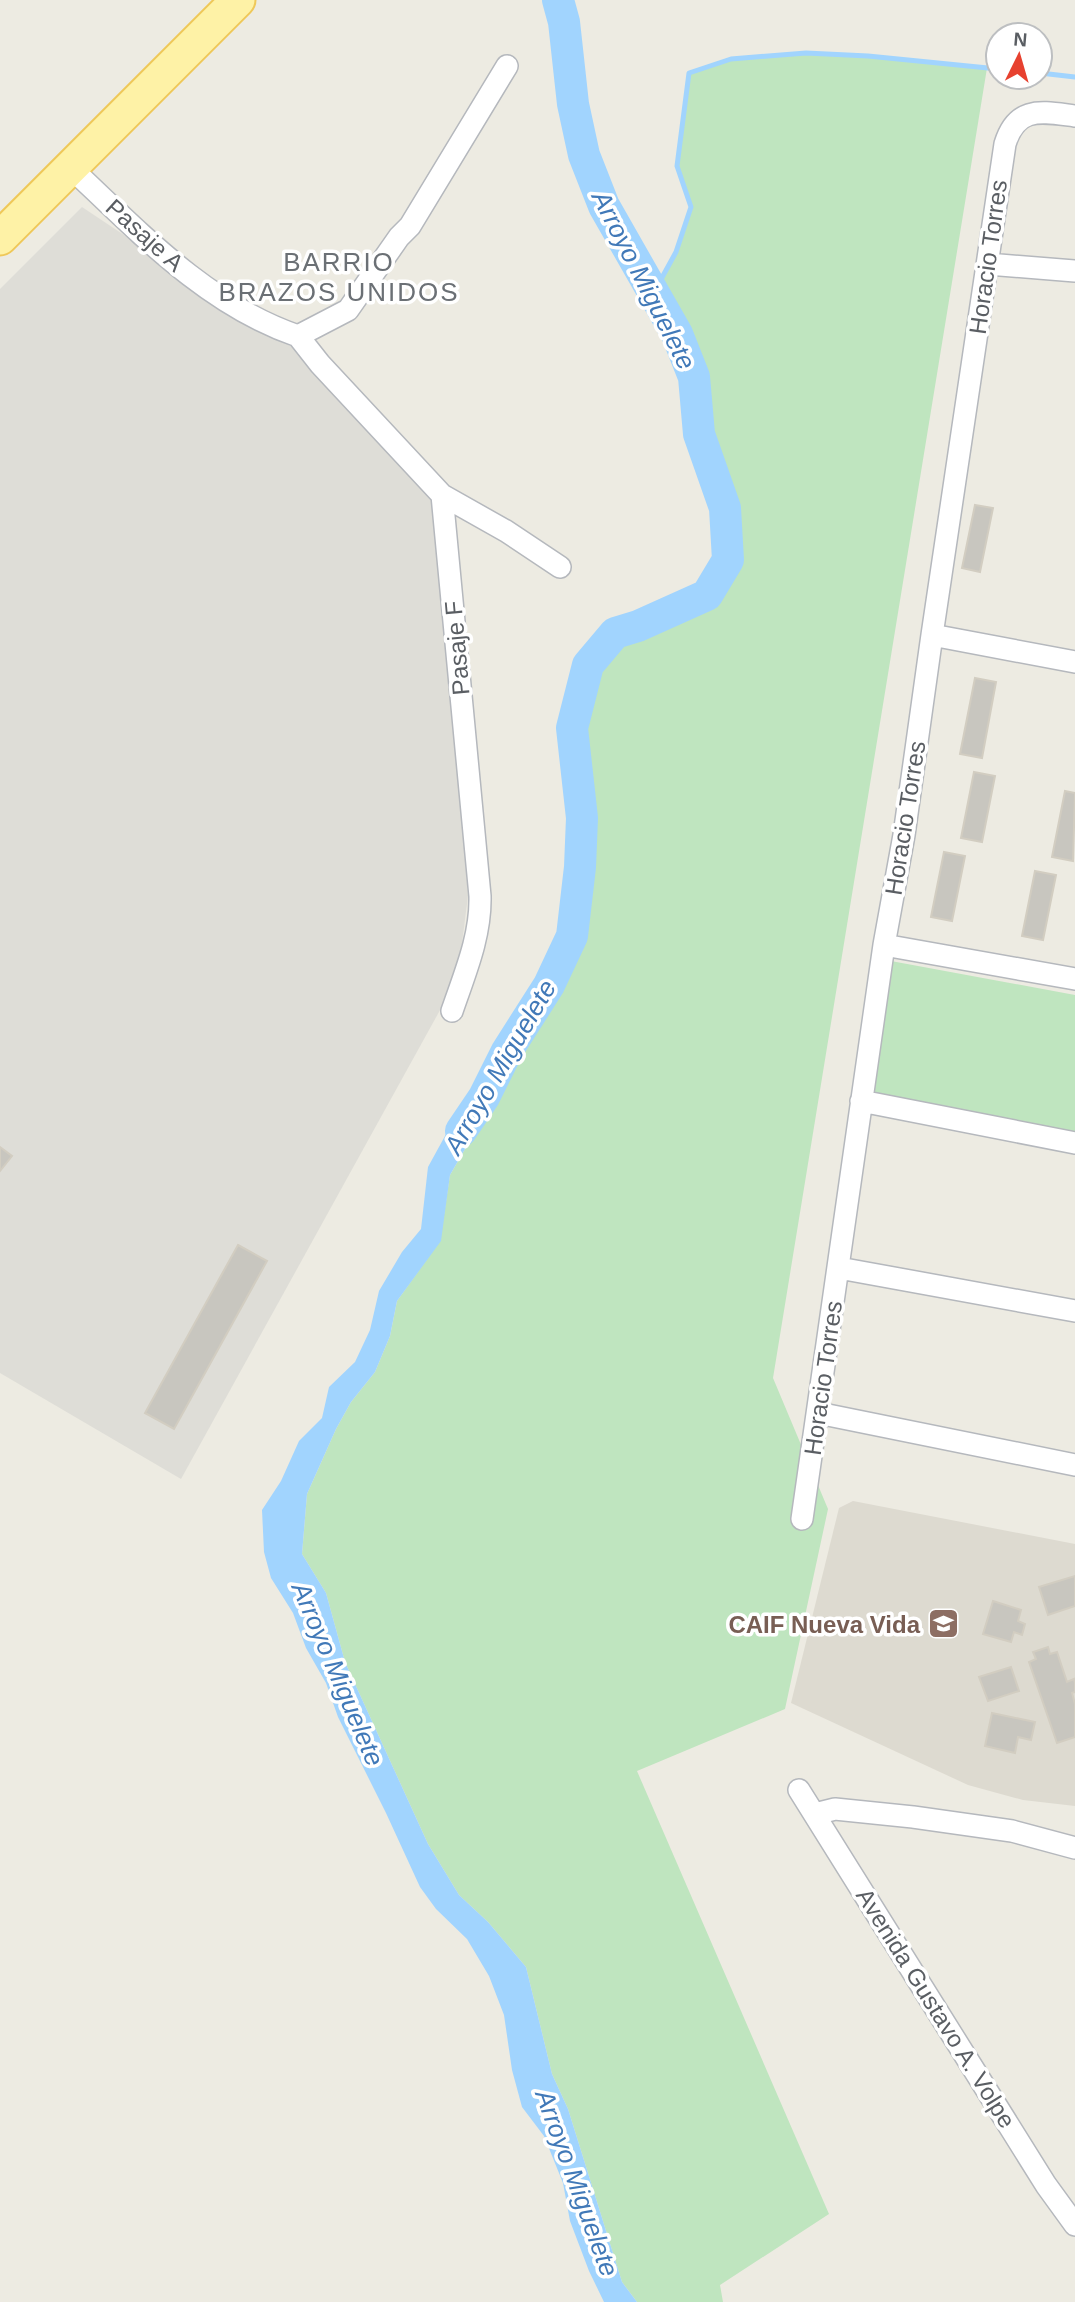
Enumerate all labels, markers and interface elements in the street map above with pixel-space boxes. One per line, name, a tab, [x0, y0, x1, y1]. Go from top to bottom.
north arrow	[984, 21, 1054, 91]
text: N	[1013, 29, 1028, 51]
street label: Horacio Torres	[964, 178, 1012, 336]
water label: Arroyo Miguelete	[585, 184, 702, 374]
street label: Pasaje A	[101, 193, 189, 277]
district label: BARRIO BRAZOS UNIDOS	[218, 247, 460, 307]
street label: Pasaje F	[439, 600, 475, 696]
street label: Horacio Torres	[879, 739, 931, 897]
water label: Arroyo Miguelete	[437, 974, 562, 1161]
street label: Horacio Torres	[799, 1299, 847, 1457]
water label: Arroyo Miguelete	[285, 1576, 390, 1770]
school or university icon: CAIF Nueva Vida	[926, 1607, 960, 1641]
place label: CAIF Nueva Vida	[728, 1611, 921, 1638]
street label: Avenida Gustavo A. Volpe	[851, 1883, 1021, 2133]
water label: Arroyo Miguelete	[529, 2084, 625, 2280]

